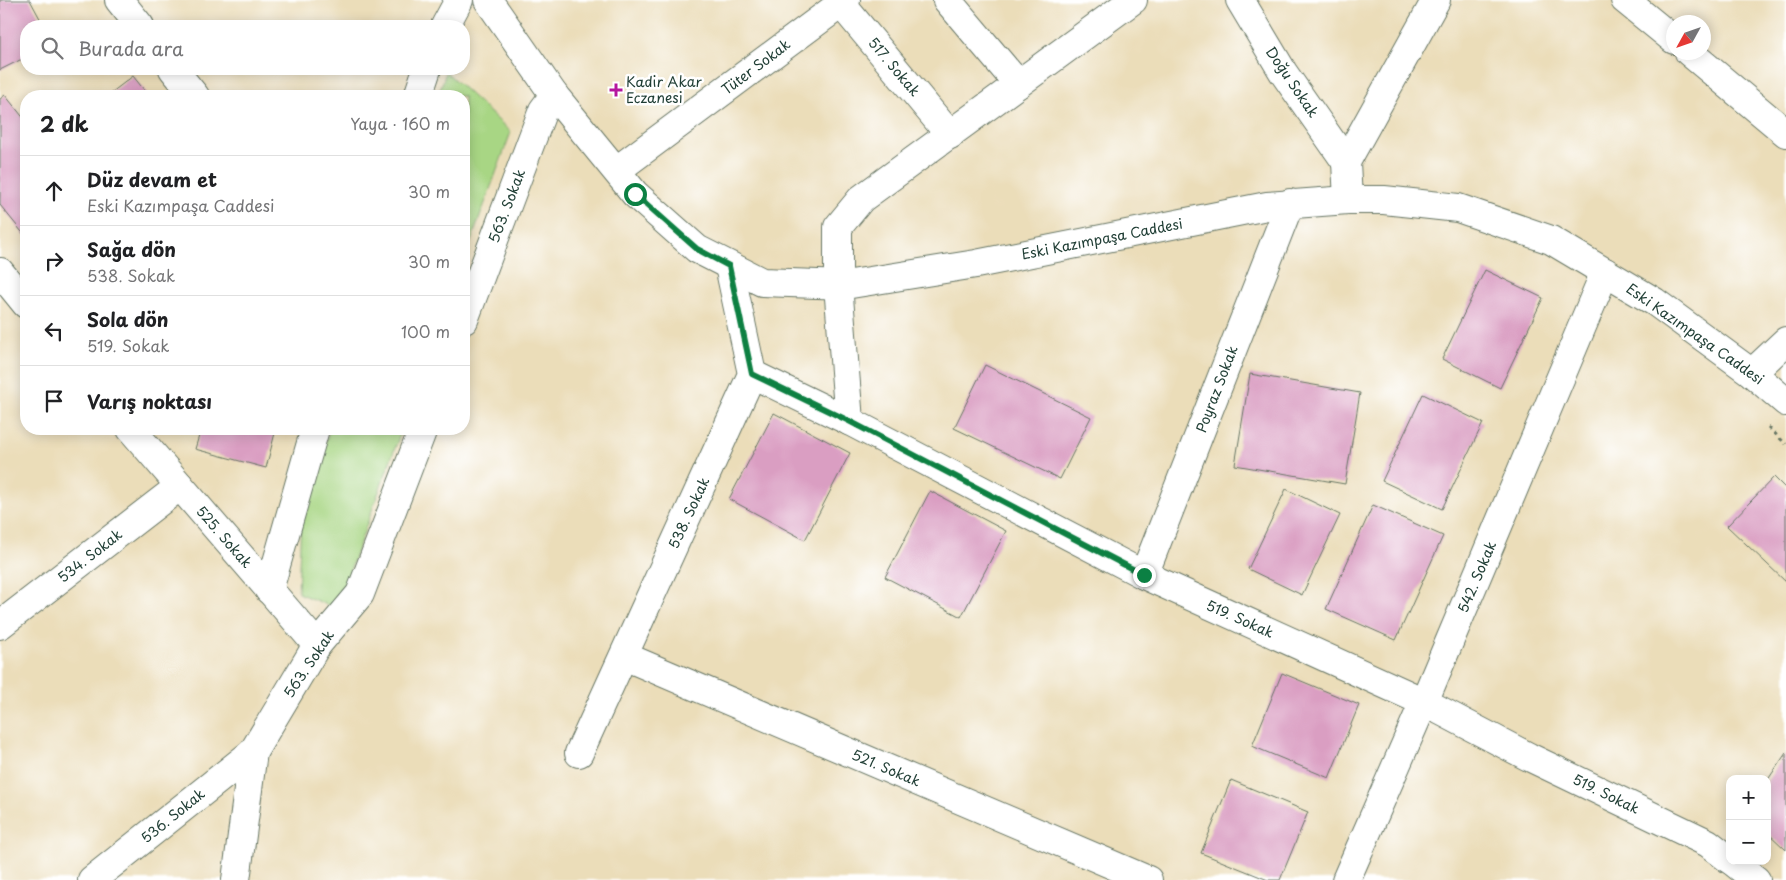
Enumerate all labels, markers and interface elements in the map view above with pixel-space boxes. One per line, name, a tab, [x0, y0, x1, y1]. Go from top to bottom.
north arrow	[1666, 15, 1711, 60]
search box	[20, 20, 470, 75]
street label: 517. Sokak	[863, 33, 925, 101]
icon: search	[38, 34, 66, 62]
text: Burada ara	[78, 34, 183, 62]
street label: Tüter Sokak	[717, 34, 795, 99]
street label: Doğu Sokak	[1261, 42, 1324, 121]
place label: Kadir Akar Eczanesi	[626, 71, 702, 108]
marker: Kadir Akar Eczanesi	[610, 84, 622, 96]
text: 2 dk	[40, 107, 88, 139]
text: Yaya · 160 m	[350, 111, 450, 135]
text: Düz devam et	[87, 165, 217, 193]
street label: 563. Sokak	[483, 166, 530, 246]
icon: ahead	[40, 177, 68, 205]
text: 30 m	[408, 179, 450, 203]
route start	[624, 183, 647, 206]
text: Eski Kazımpaşa Caddesi	[87, 193, 274, 217]
street label: Eski Kazımpaşa Caddesi	[1019, 213, 1184, 264]
text: Sağa dön	[87, 235, 176, 263]
icon: right	[40, 247, 68, 275]
text: 30 m	[408, 249, 450, 273]
text: 538. Sokak	[87, 263, 175, 287]
street label: Eski Kazımpaşa Caddesi	[1622, 278, 1768, 389]
text: Sola dön	[87, 305, 168, 333]
icon: left	[40, 317, 68, 345]
text: 100 m	[401, 319, 450, 343]
text: 519. Sokak	[87, 333, 169, 357]
street label: Poyraz Sokak	[1190, 342, 1243, 435]
icon: arrive	[40, 387, 68, 415]
text: Varış noktası	[87, 387, 212, 415]
street label: 538. Sokak	[663, 473, 714, 552]
street label: 525. Sokak	[191, 501, 257, 572]
street label: 534. Sokak	[53, 524, 126, 587]
street label: 542. Sokak	[1452, 538, 1501, 616]
route end	[1133, 564, 1156, 587]
street label: 519. Sokak	[1203, 594, 1277, 643]
street label: 563. Sokak	[278, 626, 339, 702]
street label: 521. Sokak	[849, 744, 924, 791]
street label: 519. Sokak	[1569, 768, 1643, 819]
map controls	[1726, 775, 1771, 865]
button: +	[1726, 775, 1771, 820]
street label: 536. Sokak	[136, 783, 209, 848]
button: −	[1726, 820, 1771, 865]

